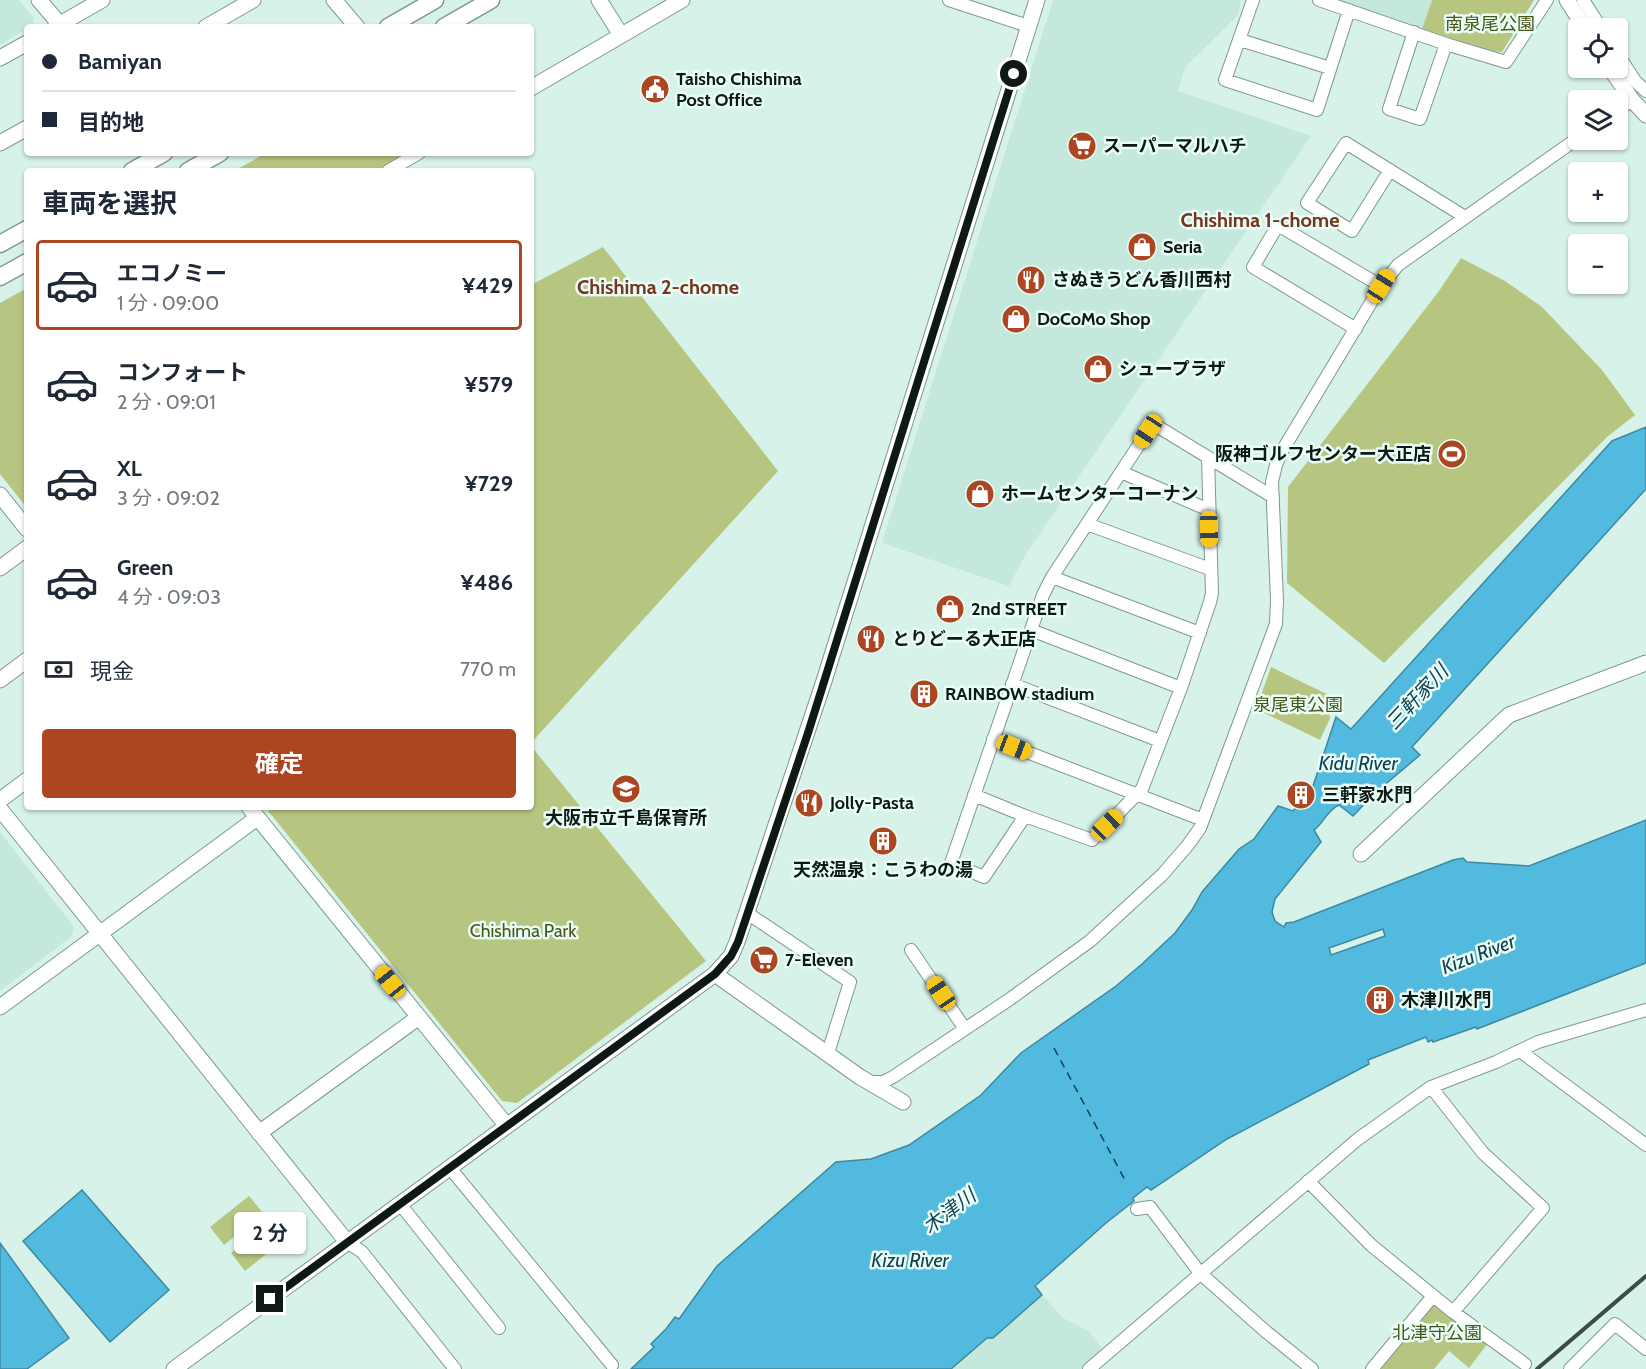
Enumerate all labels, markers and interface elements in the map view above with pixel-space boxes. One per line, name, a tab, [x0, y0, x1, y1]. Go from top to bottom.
park label: 南泉尾公園	[1445, 13, 1535, 35]
map controls	[1568, 18, 1628, 294]
button: locate	[1568, 18, 1628, 78]
text: Bamiyan	[78, 48, 162, 75]
route start	[1000, 60, 1027, 87]
place label: Taisho Chishima Post Office	[676, 68, 802, 111]
public building icon: Taisho Chishima Post Office	[639, 73, 671, 105]
button: layers	[1568, 90, 1628, 150]
text: 目的地	[78, 109, 144, 136]
supermarket icon: スーパーマルハチ	[1066, 130, 1098, 162]
place label: スーパーマルハチ	[1103, 135, 1247, 157]
button: +	[1568, 162, 1628, 222]
text: 車両を選択	[42, 187, 177, 220]
district label: Chishima 1-chome	[1180, 208, 1340, 232]
shop icon: Seria	[1126, 231, 1158, 263]
button: −	[1568, 234, 1628, 294]
place label: Seria	[1163, 236, 1202, 258]
icon: car	[45, 258, 99, 312]
text: エコノミー	[117, 260, 227, 287]
restaurant icon: さぬきうどん香川西村	[1015, 264, 1047, 296]
car	[1364, 266, 1398, 306]
place label: さぬきうどん香川西村	[1052, 269, 1231, 291]
text: ¥429	[462, 272, 513, 299]
district label: Chishima 2-chome	[577, 275, 739, 299]
text: 1 分 · 09:00	[117, 291, 219, 315]
shop icon: DoCoMo Shop	[1000, 303, 1032, 335]
place label: DoCoMo Shop	[1037, 308, 1151, 330]
shop icon: シュープラザ	[1082, 353, 1114, 385]
icon: car	[45, 357, 99, 411]
place label: シュープラザ	[1119, 358, 1226, 380]
text: コンフォート	[117, 359, 248, 386]
text: ¥579	[464, 371, 513, 398]
text: 2 分 · 09:01	[117, 390, 216, 414]
car	[1131, 411, 1165, 451]
sports icon: 阪神ゴルフセンター大正店	[1436, 438, 1468, 470]
place label: 阪神ゴルフセンター大正店	[1215, 443, 1431, 465]
text: XL	[117, 455, 142, 482]
icon: car	[45, 456, 99, 510]
text: ¥729	[464, 470, 513, 497]
shop icon: ホームセンターコーナン	[964, 478, 996, 510]
place label: ホームセンターコーナン	[1001, 483, 1198, 505]
text: 3 分 · 09:02	[117, 486, 220, 510]
car	[1200, 511, 1218, 547]
text: Green	[117, 554, 173, 581]
icon: car	[45, 555, 99, 609]
text: ¥486	[460, 569, 513, 596]
text: 4 分 · 09:03	[117, 585, 221, 609]
shop icon: 2nd STREET	[934, 593, 966, 625]
place label: 2nd STREET	[971, 598, 1067, 620]
restaurant icon: とりどーる大正店	[855, 623, 887, 655]
place label: とりどーる大正店	[892, 628, 1036, 650]
icon: cash	[42, 653, 75, 686]
text: 770 m	[460, 657, 516, 681]
text: 現金	[90, 658, 134, 685]
water label: 三軒家川	[1381, 658, 1454, 734]
building icon: RAINBOW stadium	[908, 678, 940, 710]
place label: RAINBOW stadium	[945, 683, 1094, 705]
park label: 泉尾東公園	[1253, 694, 1343, 716]
button: 確定	[42, 729, 516, 798]
car	[994, 732, 1034, 762]
water label: Kidu River	[1318, 751, 1398, 775]
school or university icon: 大阪市立千島保育所	[610, 773, 642, 805]
building icon: 三軒家水門	[1285, 779, 1317, 811]
place label: 三軒家水門	[1322, 784, 1412, 806]
restaurant icon: Jolly-Pasta	[793, 787, 825, 819]
place label: Jolly-Pasta	[829, 792, 914, 814]
car	[1088, 806, 1126, 844]
place label: 大阪市立千島保育所	[545, 807, 707, 829]
building icon: 天然温泉：こうわの湯	[867, 825, 899, 857]
place label: 天然温泉：こうわの湯	[793, 859, 973, 881]
park label: Chishima Park	[470, 920, 577, 942]
water label: Kizu River	[1438, 929, 1519, 979]
supermarket icon: 7-Eleven	[748, 944, 780, 976]
place label: 7-Eleven	[785, 949, 853, 971]
car	[372, 962, 408, 1002]
car	[923, 973, 959, 1013]
building icon: 木津川水門	[1364, 984, 1396, 1016]
place label: 木津川水門	[1401, 989, 1491, 1011]
water label: 木津川	[918, 1182, 982, 1239]
callout: 2 分	[234, 1212, 306, 1254]
text: 2 分	[252, 1221, 288, 1245]
water label: Kizu River	[871, 1248, 950, 1272]
route end	[256, 1285, 283, 1312]
park label: 北津守公園	[1392, 1322, 1482, 1344]

